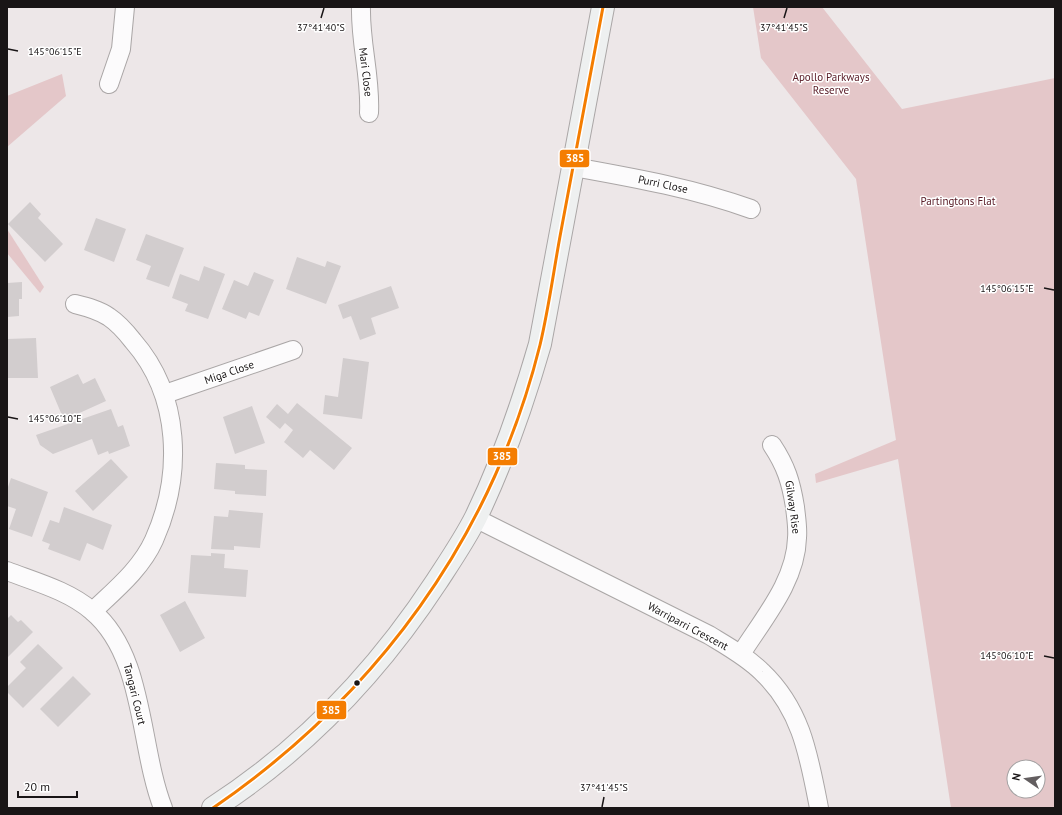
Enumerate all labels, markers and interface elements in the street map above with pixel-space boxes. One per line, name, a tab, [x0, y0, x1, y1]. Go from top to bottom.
text: 37°41'40"S	[297, 21, 345, 34]
text: 37°41'45"S	[760, 21, 808, 34]
text: 145°06'15"E	[28, 45, 82, 58]
street label: Mari Close	[356, 47, 376, 98]
park label: Apollo Parkways Reserve	[792, 70, 870, 97]
line badge: 385	[559, 149, 590, 168]
text: 385	[566, 151, 584, 165]
street label: Purri Close	[637, 172, 690, 196]
park label: Partingtons Flat	[920, 194, 996, 208]
text: 145°06'15"E	[980, 282, 1034, 295]
street label: Miga Close	[202, 357, 256, 387]
text: 145°06'10"E	[28, 412, 82, 425]
line badge: 385	[487, 447, 518, 466]
text: 385	[493, 449, 511, 463]
street label: Gilway Rise	[782, 479, 804, 535]
street label: Warriparri Crescent	[645, 599, 731, 653]
text: 145°06'10"E	[980, 649, 1034, 662]
street label: Tangari Court	[121, 662, 149, 726]
unlabelled marker	[352, 678, 362, 688]
line badge: 385	[316, 700, 347, 720]
text: 385	[322, 703, 340, 717]
north arrow	[1006, 759, 1046, 799]
text: N	[1009, 772, 1024, 782]
scale bar	[18, 773, 77, 799]
text: 20 m	[24, 779, 50, 794]
text: 37°41'45"S	[580, 781, 628, 794]

